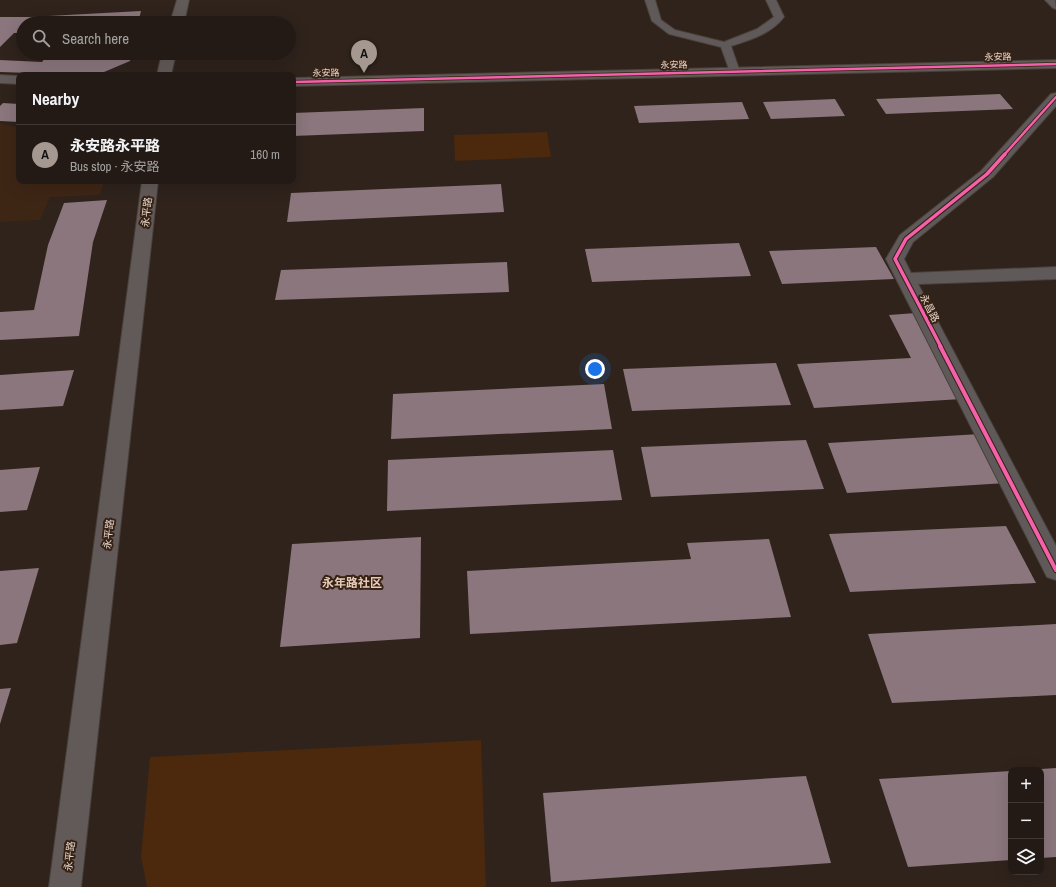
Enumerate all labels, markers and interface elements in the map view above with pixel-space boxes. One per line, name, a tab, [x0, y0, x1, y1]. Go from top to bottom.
search box	[16, 16, 296, 60]
icon: search	[30, 27, 52, 49]
text: Search here	[62, 28, 129, 49]
pin: A	[351, 40, 377, 73]
street label: 永安路	[984, 51, 1012, 63]
street label: 永安路	[660, 59, 688, 71]
street label: 永安路	[312, 67, 340, 79]
text: Nearby	[32, 87, 79, 110]
text: 永安路永平路	[70, 135, 160, 156]
text: A	[41, 146, 49, 163]
text: 160 m	[250, 146, 280, 163]
text: Bus stop · 永安路	[70, 158, 159, 175]
street label: 永平路	[138, 196, 155, 228]
street label: 永昌路	[917, 292, 942, 325]
your location	[585, 359, 605, 379]
street label: 永平路	[100, 518, 117, 550]
district label: 永年路社区	[322, 575, 382, 591]
map controls	[1008, 767, 1044, 875]
button: +	[1008, 767, 1044, 803]
button: −	[1008, 803, 1044, 839]
button: layers	[1008, 839, 1044, 875]
street label: 永平路	[61, 840, 78, 872]

